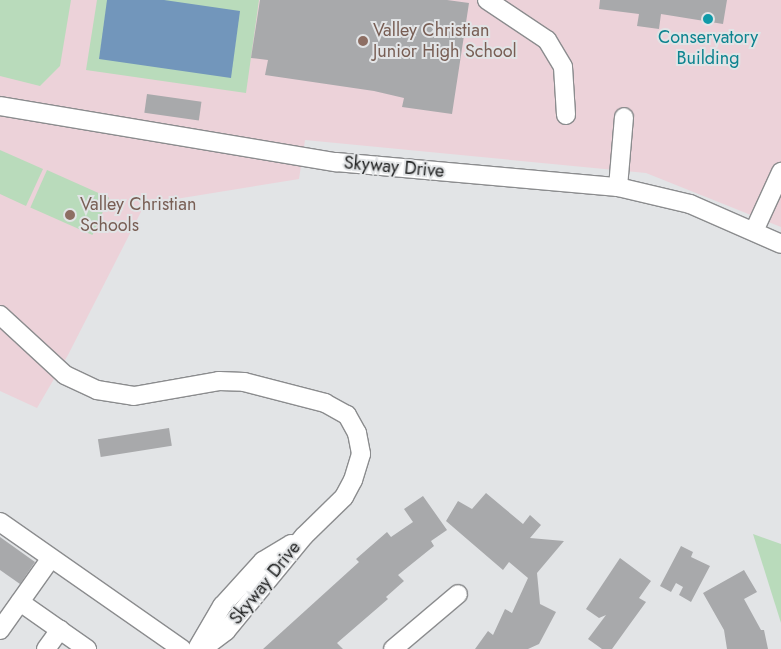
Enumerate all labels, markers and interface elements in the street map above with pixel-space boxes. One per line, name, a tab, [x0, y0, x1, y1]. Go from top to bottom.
marker: Conservatory Building	[702, 13, 714, 25]
place label: Valley Christian Junior High School	[373, 20, 517, 62]
place label: Conservatory Building	[658, 27, 758, 70]
marker: Valley Christian Junior High School	[357, 35, 369, 47]
street label: Skyway Drive	[343, 152, 445, 182]
place label: Valley Christian Schools	[80, 194, 196, 236]
marker: Valley Christian Schools	[64, 209, 76, 221]
street label: Skyway Drive	[225, 537, 305, 629]

